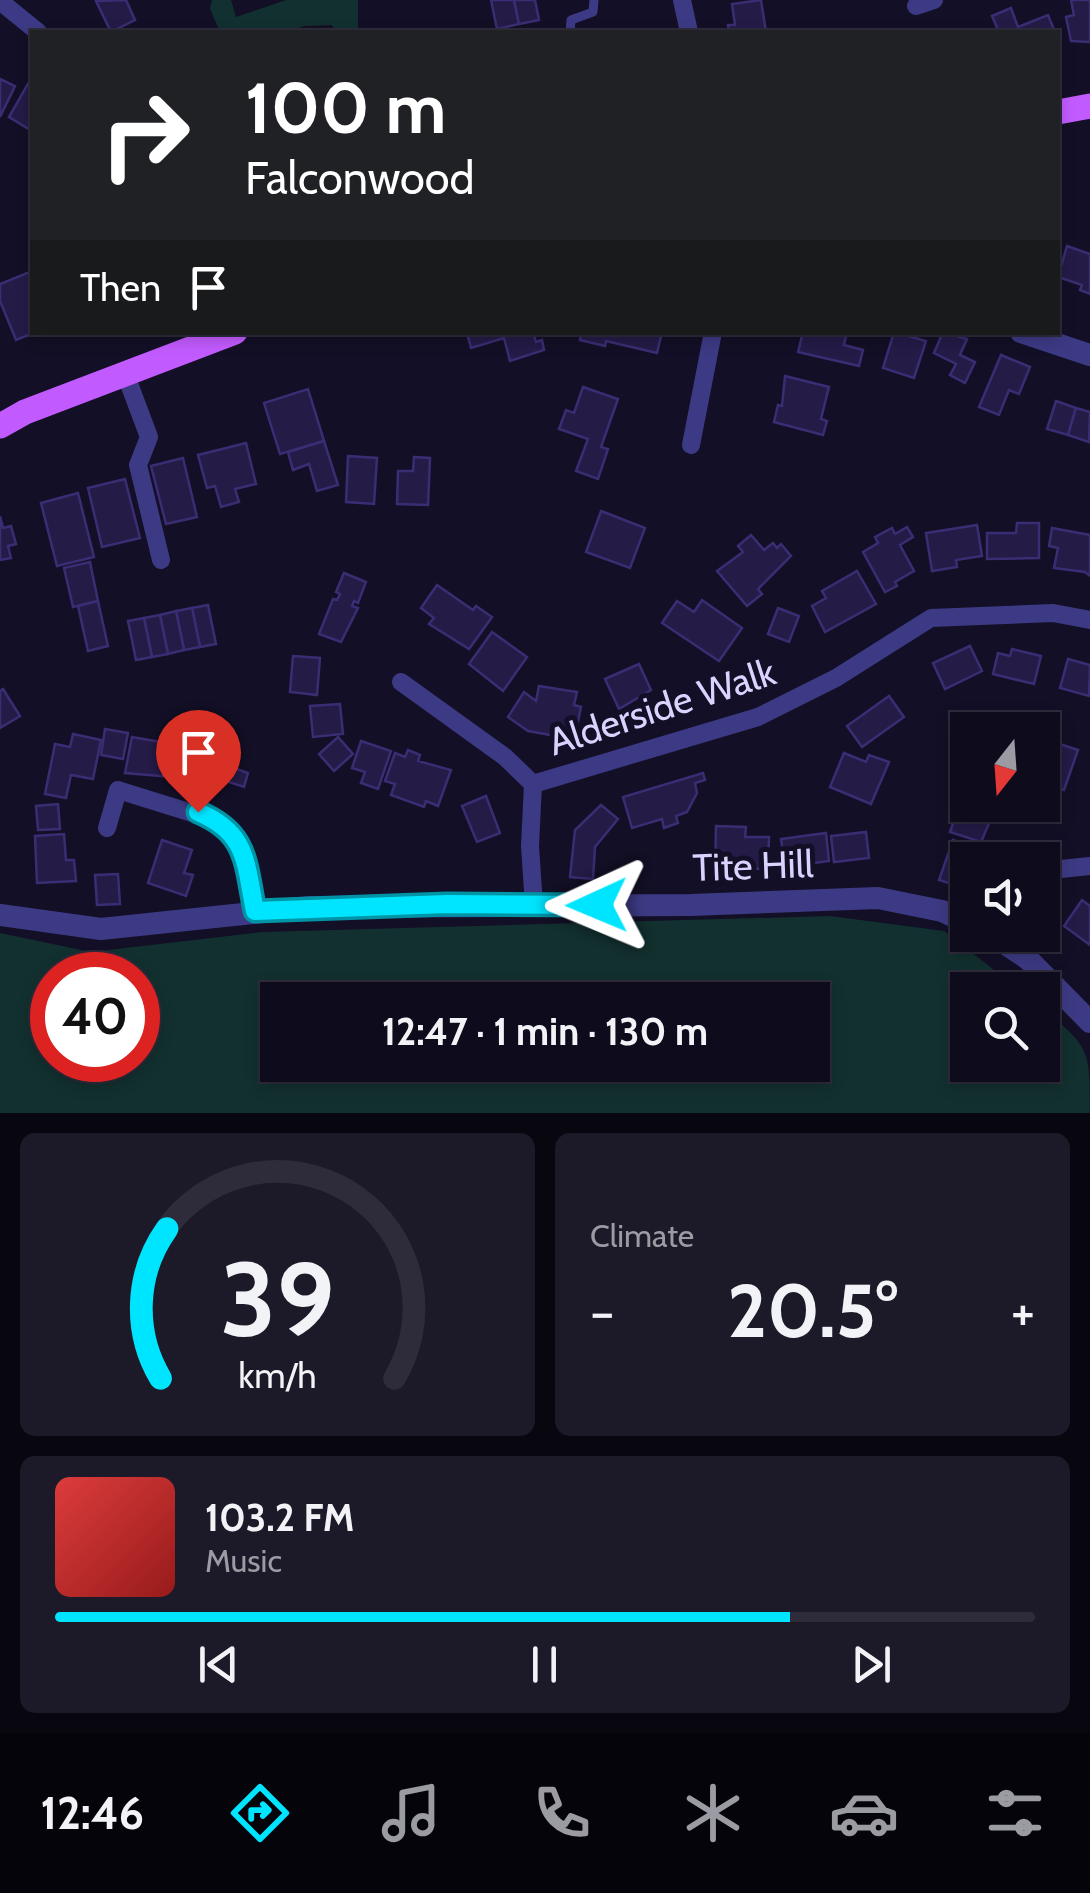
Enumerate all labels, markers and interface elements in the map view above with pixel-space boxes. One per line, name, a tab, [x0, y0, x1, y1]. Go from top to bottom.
text: 100 m	[245, 65, 446, 151]
icon: right	[80, 70, 210, 200]
text: Falconwood	[245, 151, 475, 205]
icon: arrive	[181, 260, 236, 315]
text: Then	[80, 264, 161, 311]
street label: Alderside Walk	[542, 648, 781, 765]
pin	[156, 710, 241, 813]
north arrow	[950, 712, 1060, 822]
map controls	[950, 712, 1060, 1082]
icon: arrive	[171, 725, 226, 780]
street label: Tite Hill	[692, 840, 814, 891]
button: sound	[950, 842, 1060, 952]
position arrow	[545, 853, 649, 957]
speed limit sign: 40	[30, 952, 160, 1082]
button: search	[950, 972, 1060, 1082]
text: 12:47 · 1 min · 130 m	[382, 1008, 708, 1055]
text: Climate	[590, 1216, 694, 1255]
text: 39	[220, 1236, 335, 1362]
text: 20.5°	[727, 1265, 898, 1356]
text: −	[590, 1278, 614, 1345]
text: +	[1011, 1278, 1035, 1345]
text: km/h	[238, 1354, 317, 1397]
text: 103.2 FM	[205, 1494, 354, 1541]
text: Music	[205, 1541, 282, 1580]
icon: previous	[191, 1637, 246, 1692]
icon: pause	[517, 1637, 572, 1692]
icon: next	[844, 1637, 899, 1692]
icon: directions	[225, 1778, 295, 1848]
icon: music	[376, 1778, 446, 1848]
icon: phone	[527, 1778, 597, 1848]
icon: climate	[678, 1778, 748, 1848]
icon: car	[829, 1778, 899, 1848]
icon: filters	[980, 1778, 1050, 1848]
text: 12:46	[40, 1786, 144, 1840]

